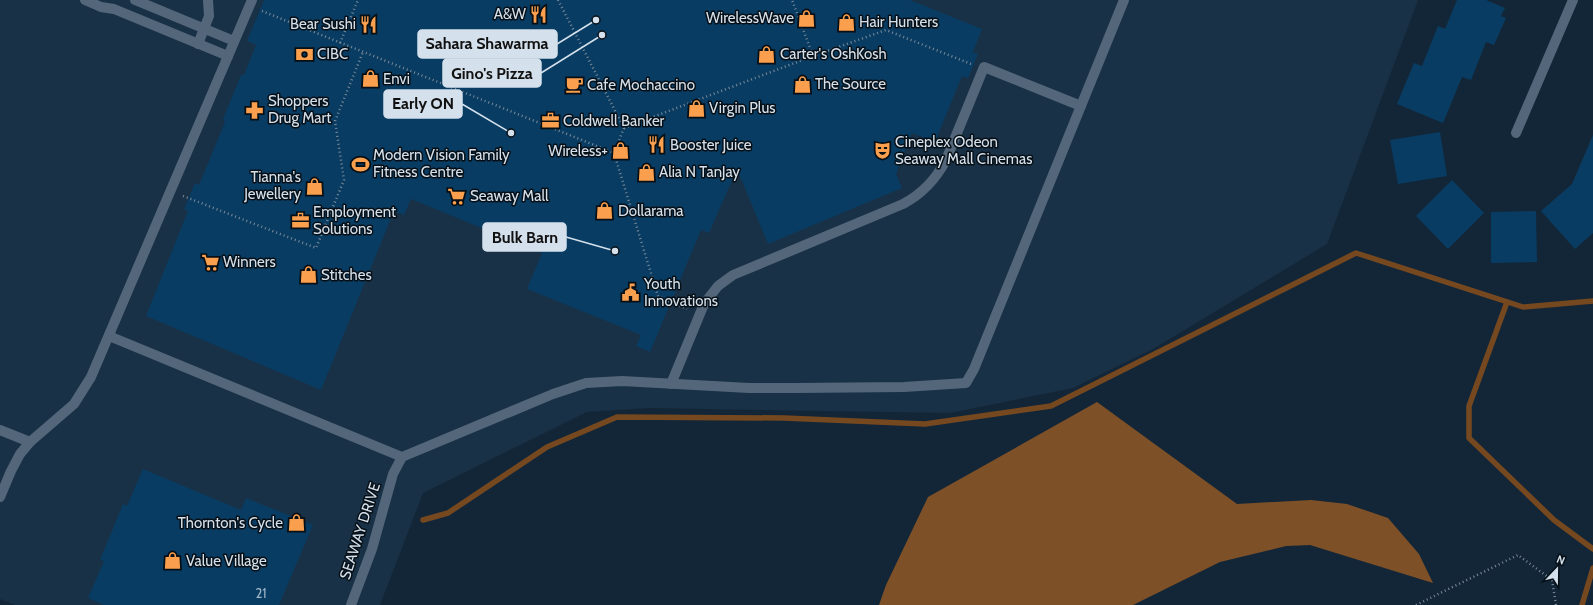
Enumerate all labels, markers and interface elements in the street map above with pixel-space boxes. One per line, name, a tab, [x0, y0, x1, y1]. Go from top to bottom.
restaurant icon: A&W	[529, 4, 549, 24]
place label: A&W	[494, 5, 527, 23]
shop icon: WirelessWave	[797, 8, 817, 28]
place label: WirelessWave	[706, 9, 794, 27]
shop icon: Hair Hunters	[836, 12, 856, 32]
place label: Hair Hunters	[859, 13, 938, 31]
restaurant icon: Bear Sushi	[359, 14, 379, 34]
place label: Bear Sushi	[290, 15, 356, 33]
callout: Sahara Shawarma	[418, 30, 557, 58]
text: Sahara Shawarma	[425, 34, 549, 53]
bank icon: CIBC	[294, 44, 314, 64]
shop icon: Carter's OshKosh	[757, 44, 777, 64]
place label: CIBC	[317, 45, 348, 63]
place label: Carter's OshKosh	[780, 45, 887, 63]
callout: Gino's Pizza	[443, 59, 541, 87]
text: Gino's Pizza	[451, 64, 533, 83]
shop icon: Envi	[360, 69, 380, 89]
place label: Envi	[383, 70, 410, 88]
shop icon: The Source	[792, 74, 812, 94]
cafe icon: Cafe Mochaccino	[564, 75, 584, 95]
place label: The Source	[815, 75, 886, 93]
place label: Cafe Mochaccino	[587, 76, 695, 94]
callout: Early ON	[384, 90, 462, 118]
place label: Shoppers Drug Mart	[268, 92, 331, 127]
text: Early ON	[392, 94, 454, 113]
shop icon: Virgin Plus	[686, 98, 706, 118]
place label: Virgin Plus	[709, 99, 775, 117]
pharmacy icon: Shoppers Drug Mart	[245, 100, 265, 120]
office icon: Coldwell Banker	[540, 111, 560, 131]
place label: Coldwell Banker	[563, 112, 665, 130]
place label: Cineplex Odeon Seaway Mall Cinemas	[895, 133, 1032, 168]
restaurant icon: Booster Juice	[647, 135, 667, 155]
place label: Booster Juice	[670, 136, 752, 154]
shop icon: Wireless+	[611, 141, 631, 161]
theatre icon: Cineplex Odeon Seaway Mall Cinemas	[872, 141, 892, 161]
place label: Wireless+	[548, 142, 608, 160]
place label: Modern Vision Family Fitness Centre	[373, 146, 510, 181]
sports icon: Modern Vision Family Fitness Centre	[350, 154, 370, 174]
shop icon: Alia N TanJay	[636, 162, 656, 182]
place label: Alia N TanJay	[659, 163, 740, 181]
place label: Tianna's Jewellery	[243, 168, 301, 203]
shop icon: Tianna's Jewellery	[304, 176, 324, 196]
supermarket icon: Seaway Mall	[447, 186, 467, 206]
place label: Seaway Mall	[470, 187, 549, 205]
shop icon: Dollarama	[595, 201, 615, 221]
place label: Dollarama	[618, 202, 684, 220]
place label: Employment Solutions	[313, 203, 396, 238]
office icon: Employment Solutions	[290, 211, 310, 231]
callout: Bulk Barn	[483, 223, 566, 251]
text: Bulk Barn	[492, 228, 558, 247]
supermarket icon: Winners	[200, 252, 220, 272]
place label: Winners	[223, 253, 276, 271]
shop icon: Stitches	[298, 265, 318, 285]
place label: Stitches	[321, 266, 372, 284]
place label: Youth Innovations	[643, 275, 718, 310]
public building icon: Youth Innovations	[621, 283, 641, 303]
street label: SEAWAY DRIVE	[336, 480, 384, 582]
shop icon: Thornton's Cycle	[286, 513, 306, 533]
place label: Thornton's Cycle	[178, 514, 283, 532]
north arrow	[1537, 549, 1577, 589]
shop icon: Value Village	[163, 551, 183, 571]
place label: Value Village	[186, 552, 267, 570]
text: N	[1555, 552, 1567, 568]
house number: 21	[255, 585, 267, 601]

